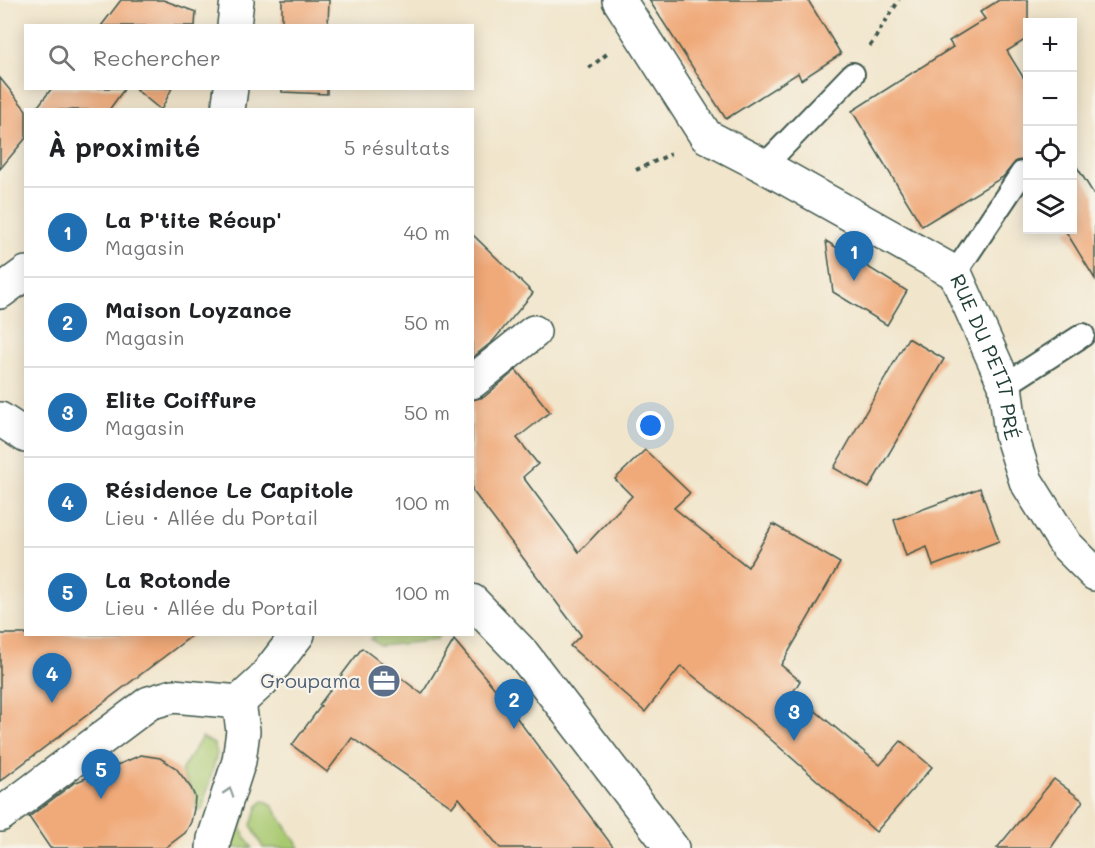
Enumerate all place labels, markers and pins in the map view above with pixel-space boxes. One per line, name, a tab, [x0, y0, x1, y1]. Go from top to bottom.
pin: 1	[834, 232, 874, 281]
pin: 4	[32, 654, 72, 703]
office icon: Groupama	[366, 663, 402, 699]
place label: Groupama	[260, 667, 361, 693]
pin: 2	[494, 680, 534, 729]
pin: 3	[774, 692, 814, 741]
pin: 5	[82, 750, 120, 799]

